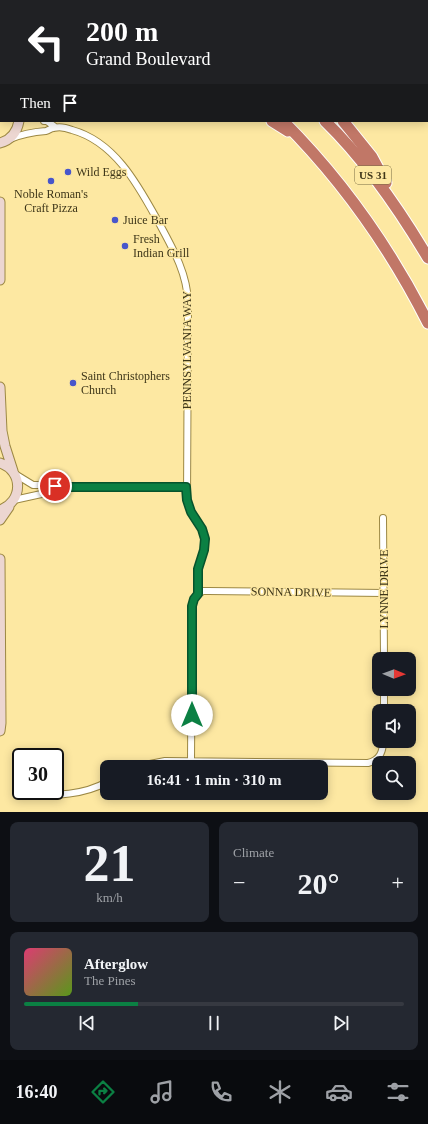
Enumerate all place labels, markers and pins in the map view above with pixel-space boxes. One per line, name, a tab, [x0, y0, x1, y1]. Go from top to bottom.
place label: Wild Eggs	[76, 165, 127, 179]
marker: Wild Eggs	[63, 167, 73, 177]
marker: Noble Roman's Craft Pizza	[46, 176, 56, 186]
place label: Noble Roman's Craft Pizza	[14, 187, 88, 215]
place label: Juice Bar	[123, 213, 168, 227]
marker: Juice Bar	[110, 215, 120, 225]
place label: Fresh Indian Grill	[133, 232, 190, 260]
marker: Fresh Indian Grill	[120, 241, 130, 251]
place label: Saint Christophers Church	[81, 369, 170, 397]
marker: Saint Christophers Church	[68, 378, 78, 388]
pin	[38, 469, 72, 503]

